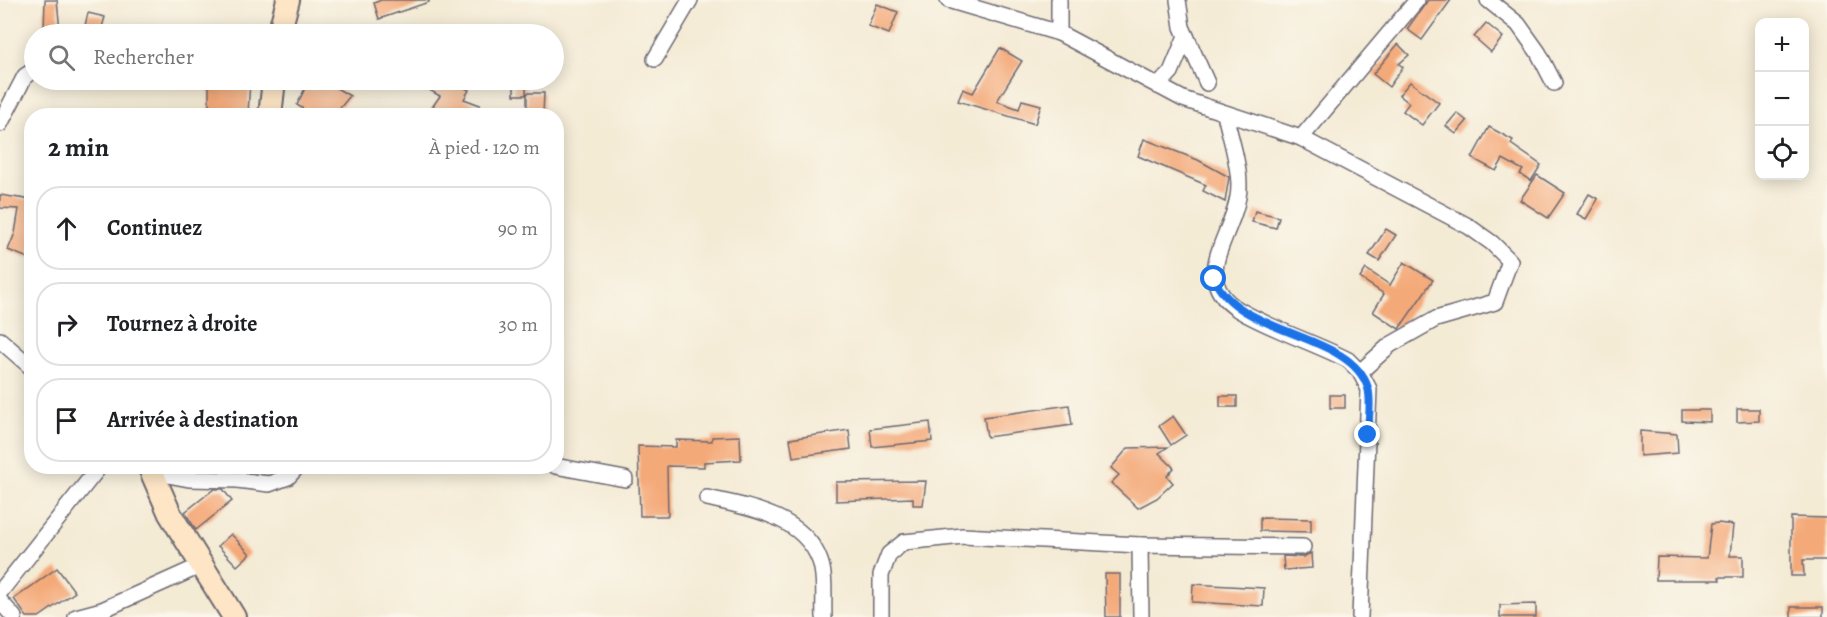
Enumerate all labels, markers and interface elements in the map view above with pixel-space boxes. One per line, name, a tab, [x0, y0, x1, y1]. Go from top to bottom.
map controls	[1755, 18, 1809, 180]
button: +	[1755, 18, 1809, 72]
search box	[24, 24, 564, 90]
icon: search	[45, 41, 78, 74]
text: Rechercher	[93, 42, 194, 72]
button: −	[1755, 72, 1809, 126]
button: locate	[1755, 126, 1809, 180]
text: 2 min	[48, 130, 109, 165]
text: À pied · 120 m	[429, 134, 540, 161]
icon: ahead	[50, 212, 83, 245]
text: Continuez	[107, 213, 202, 243]
text: 90 m	[498, 215, 538, 242]
route start	[1200, 265, 1226, 291]
icon: right	[50, 308, 83, 341]
text: Tournez à droite	[107, 309, 258, 339]
text: 30 m	[498, 311, 538, 338]
icon: arrive	[50, 404, 83, 437]
text: Arrivée à destination	[107, 405, 298, 435]
route end	[1354, 421, 1380, 447]

